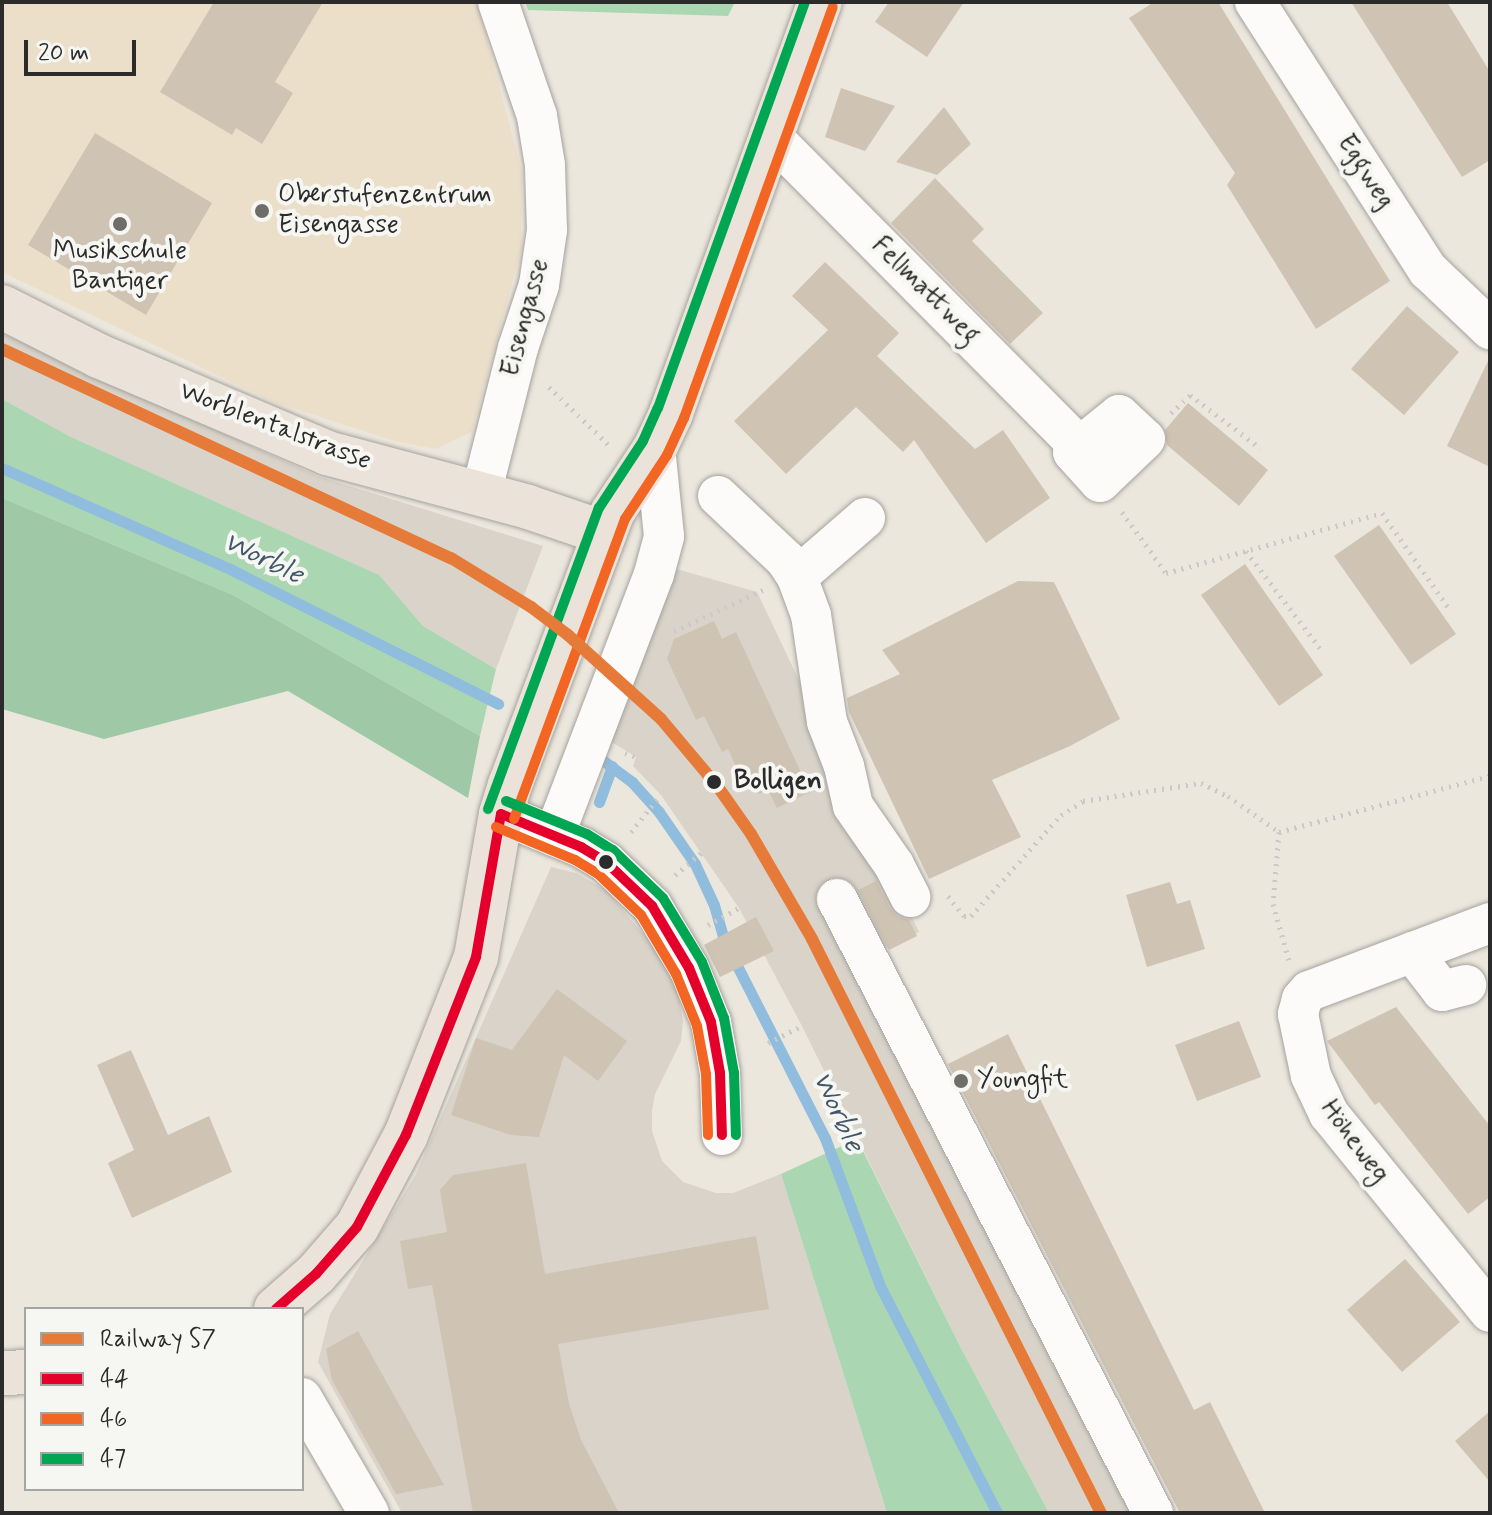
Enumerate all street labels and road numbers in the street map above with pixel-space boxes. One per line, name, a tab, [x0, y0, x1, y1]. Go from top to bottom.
street label: Eggweg	[1330, 129, 1400, 215]
street label: Fellmattweg	[865, 231, 985, 351]
street label: Eisengasse	[495, 256, 557, 380]
street label: Worblentalstrasse	[175, 376, 375, 478]
street label: Höheweg	[1313, 1095, 1395, 1189]

